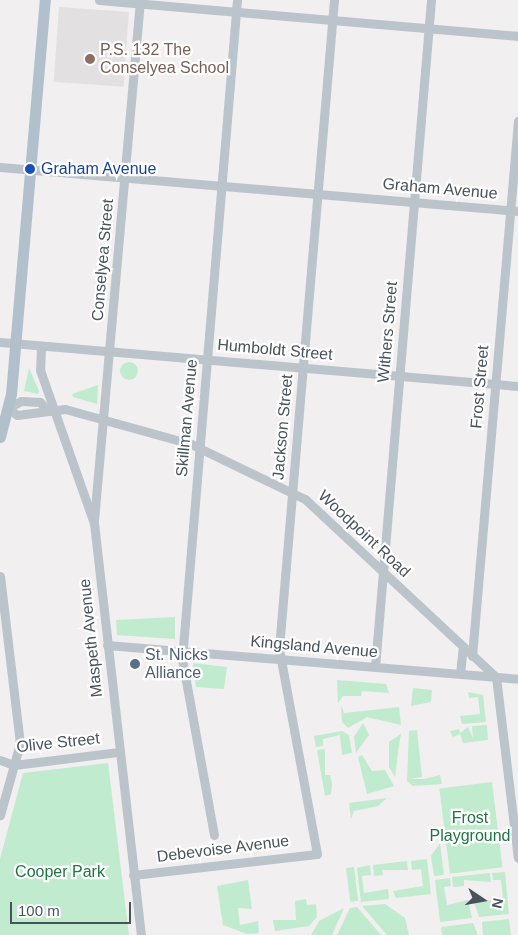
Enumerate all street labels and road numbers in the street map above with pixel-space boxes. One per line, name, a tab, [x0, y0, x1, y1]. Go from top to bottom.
street label: Graham Avenue	[381, 174, 499, 204]
street label: Conselyea Street	[88, 198, 118, 322]
street label: Withers Street	[374, 281, 402, 383]
street label: Humboldt Street	[217, 335, 333, 365]
street label: Frost Street	[467, 345, 493, 429]
street label: Skillman Avenue	[172, 358, 202, 478]
street label: Jackson Street	[269, 373, 297, 481]
street label: Woodpoint Road	[314, 486, 414, 582]
street label: Maspeth Avenue	[75, 577, 107, 699]
street label: Kingsland Avenue	[249, 632, 379, 662]
street label: Olive Street	[15, 729, 101, 757]
street label: Debevoise Avenue	[155, 831, 291, 867]

